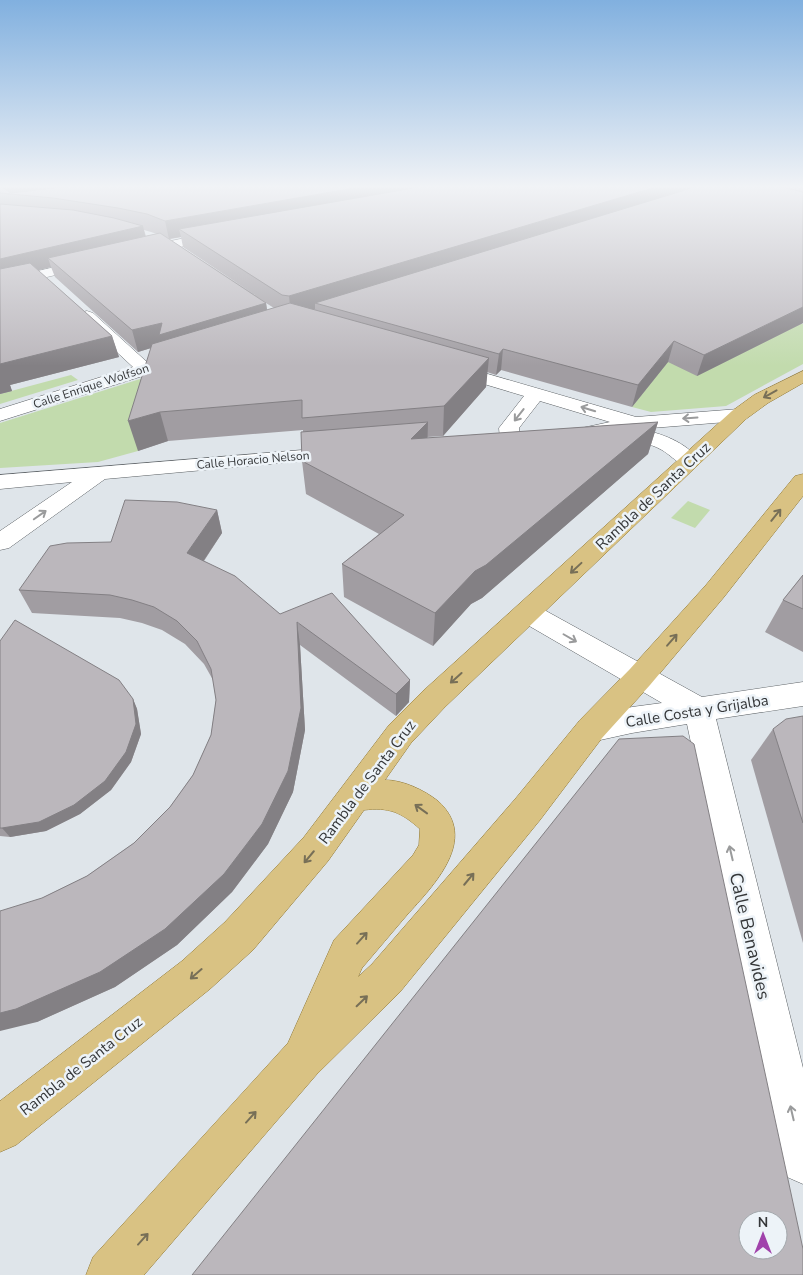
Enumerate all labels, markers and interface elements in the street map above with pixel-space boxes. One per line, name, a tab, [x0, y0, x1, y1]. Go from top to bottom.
street label: Calle Enrique Wolfson	[31, 360, 151, 412]
one-way arrow	[763, 390, 778, 400]
one-way arrow	[581, 403, 597, 413]
one-way arrow	[514, 408, 524, 422]
one-way arrow	[682, 414, 698, 423]
street label: Rambla de Santa Cruz	[591, 438, 715, 554]
street label: Calle Horacio Nelson	[196, 447, 310, 473]
one-way arrow	[770, 509, 781, 522]
one-way arrow	[33, 510, 47, 520]
one-way arrow	[569, 562, 582, 574]
one-way arrow	[562, 633, 576, 643]
one-way arrow	[666, 634, 678, 647]
one-way arrow	[450, 672, 463, 684]
street label: Calle Costa y Grijalba	[624, 690, 770, 732]
street label: Rambla de Santa Cruz	[314, 716, 420, 848]
one-way arrow	[414, 804, 428, 814]
one-way arrow	[726, 845, 735, 861]
one-way arrow	[303, 851, 315, 864]
street label: Calle Benavides	[724, 870, 776, 1002]
one-way arrow	[464, 872, 475, 885]
one-way arrow	[356, 931, 368, 944]
one-way arrow	[190, 968, 203, 980]
one-way arrow	[356, 995, 369, 1007]
street label: Rambla de Santa Cruz	[16, 1012, 146, 1120]
one-way arrow	[787, 1106, 796, 1122]
one-way arrow	[245, 1111, 257, 1124]
north arrow	[738, 1210, 788, 1260]
text: N	[758, 1213, 768, 1232]
one-way arrow	[137, 1232, 149, 1245]

